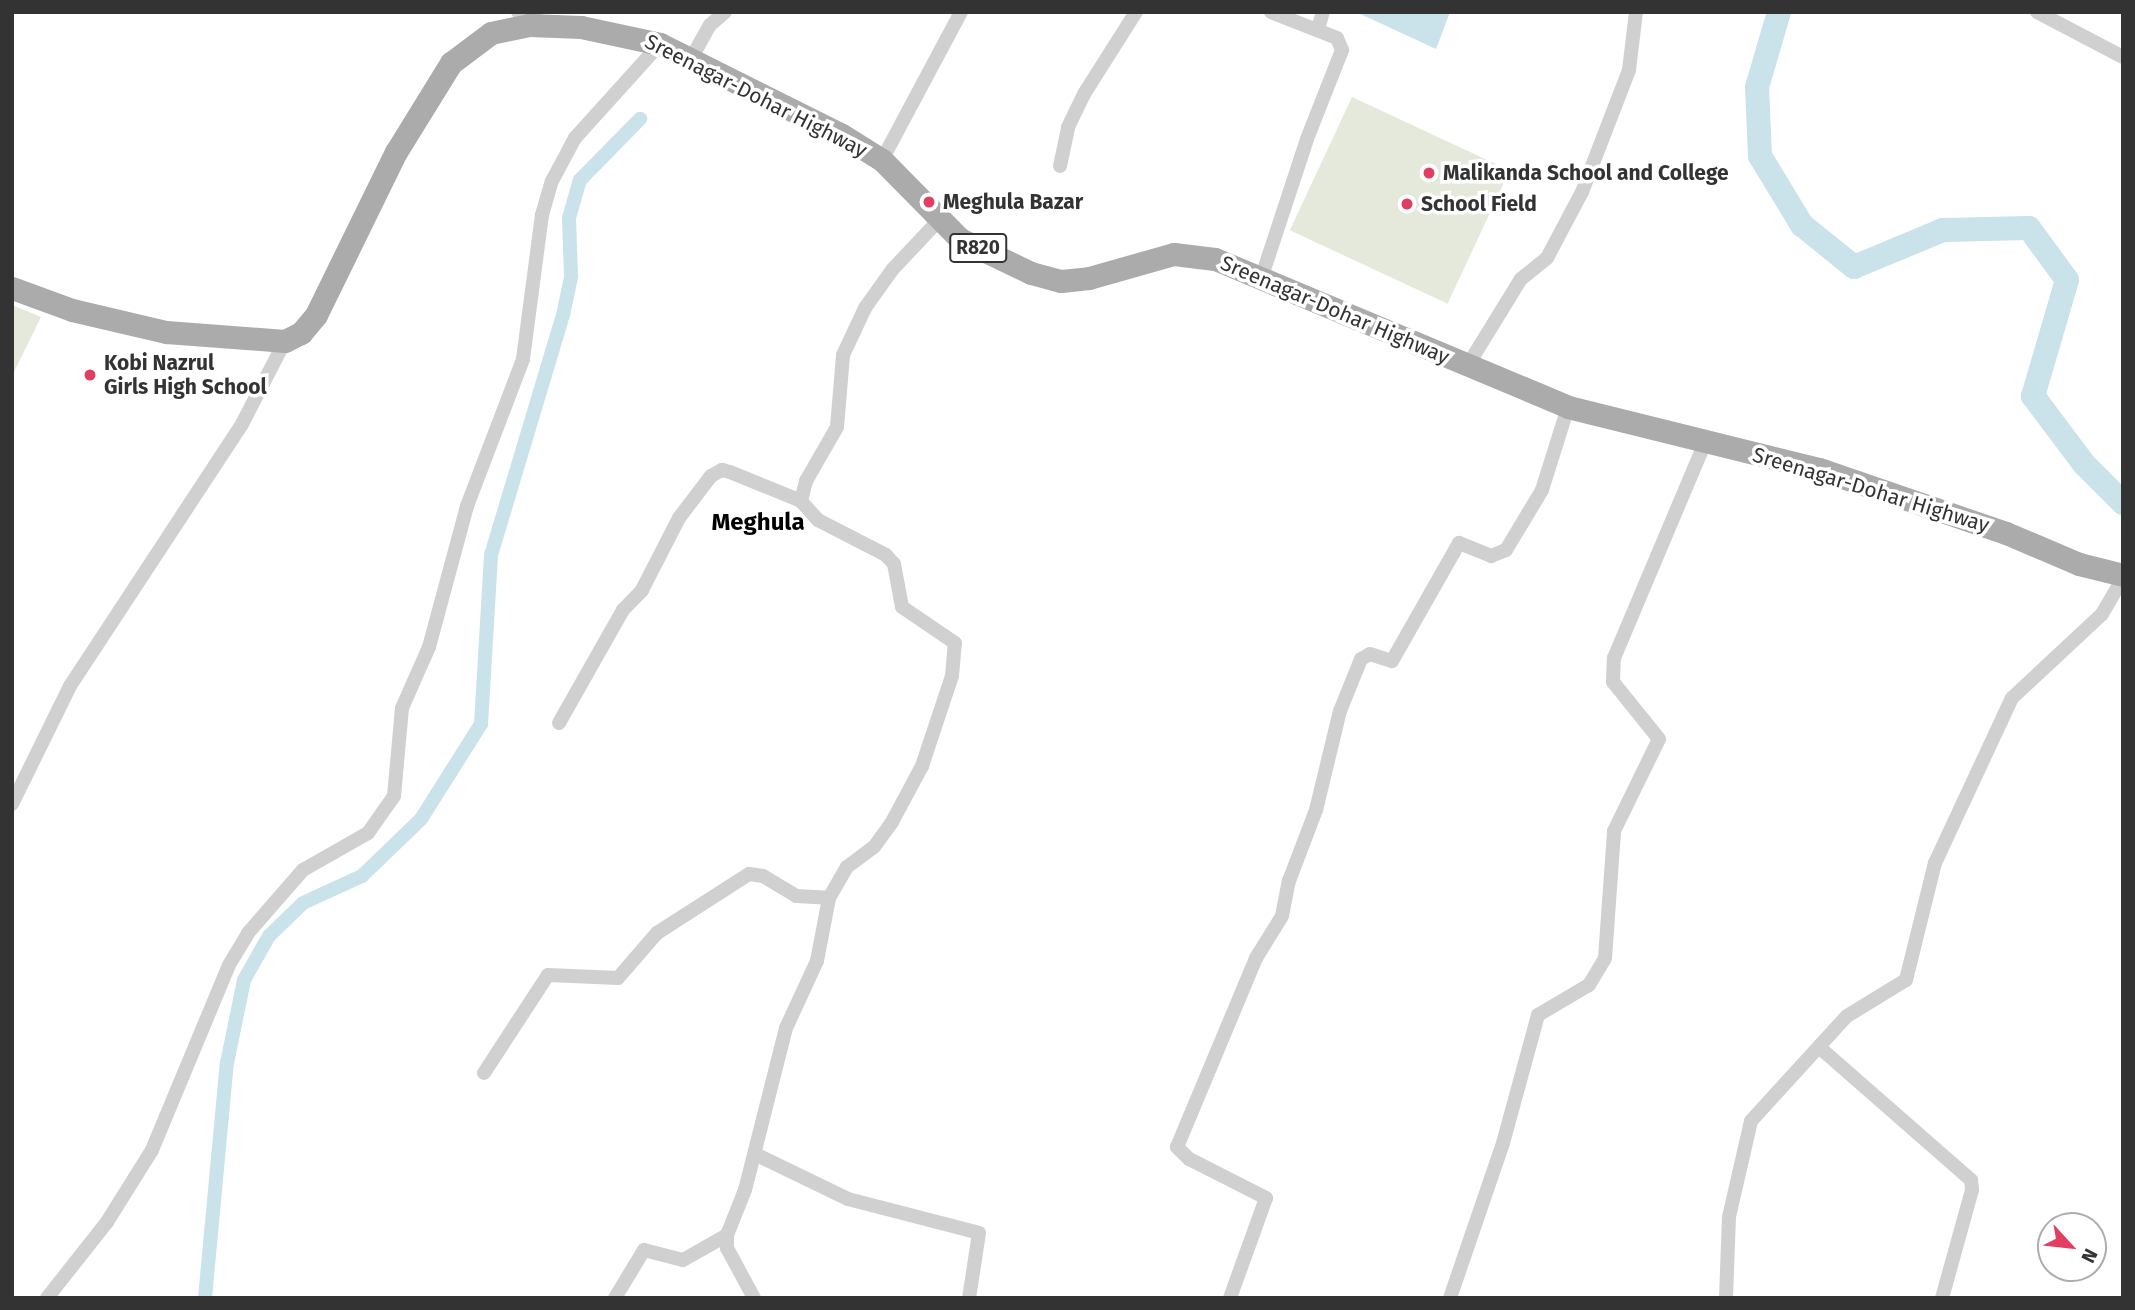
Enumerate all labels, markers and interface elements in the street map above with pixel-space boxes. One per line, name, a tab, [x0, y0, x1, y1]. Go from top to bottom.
street label: Sreenagar-Dohar Highway	[641, 29, 871, 163]
place label: Malikanda School and College	[1443, 160, 1729, 186]
marker: Malikanda School and College	[1421, 165, 1437, 181]
place label: Meghula Bazar	[943, 189, 1083, 215]
place label: School Field	[1421, 191, 1537, 217]
marker: Meghula Bazar	[921, 194, 937, 210]
marker: School Field	[1399, 196, 1415, 212]
road number: R820	[948, 232, 1008, 264]
street label: Sreenagar-Dohar Highway	[1217, 250, 1453, 370]
place label: Kobi Nazrul Girls High School	[104, 350, 267, 400]
marker: Kobi Nazrul Girls High School	[82, 367, 98, 383]
street label: Sreenagar-Dohar Highway	[1750, 442, 1992, 538]
district label: Meghula	[711, 509, 805, 537]
north arrow	[2037, 1212, 2107, 1282]
text: N	[2076, 1245, 2102, 1267]

